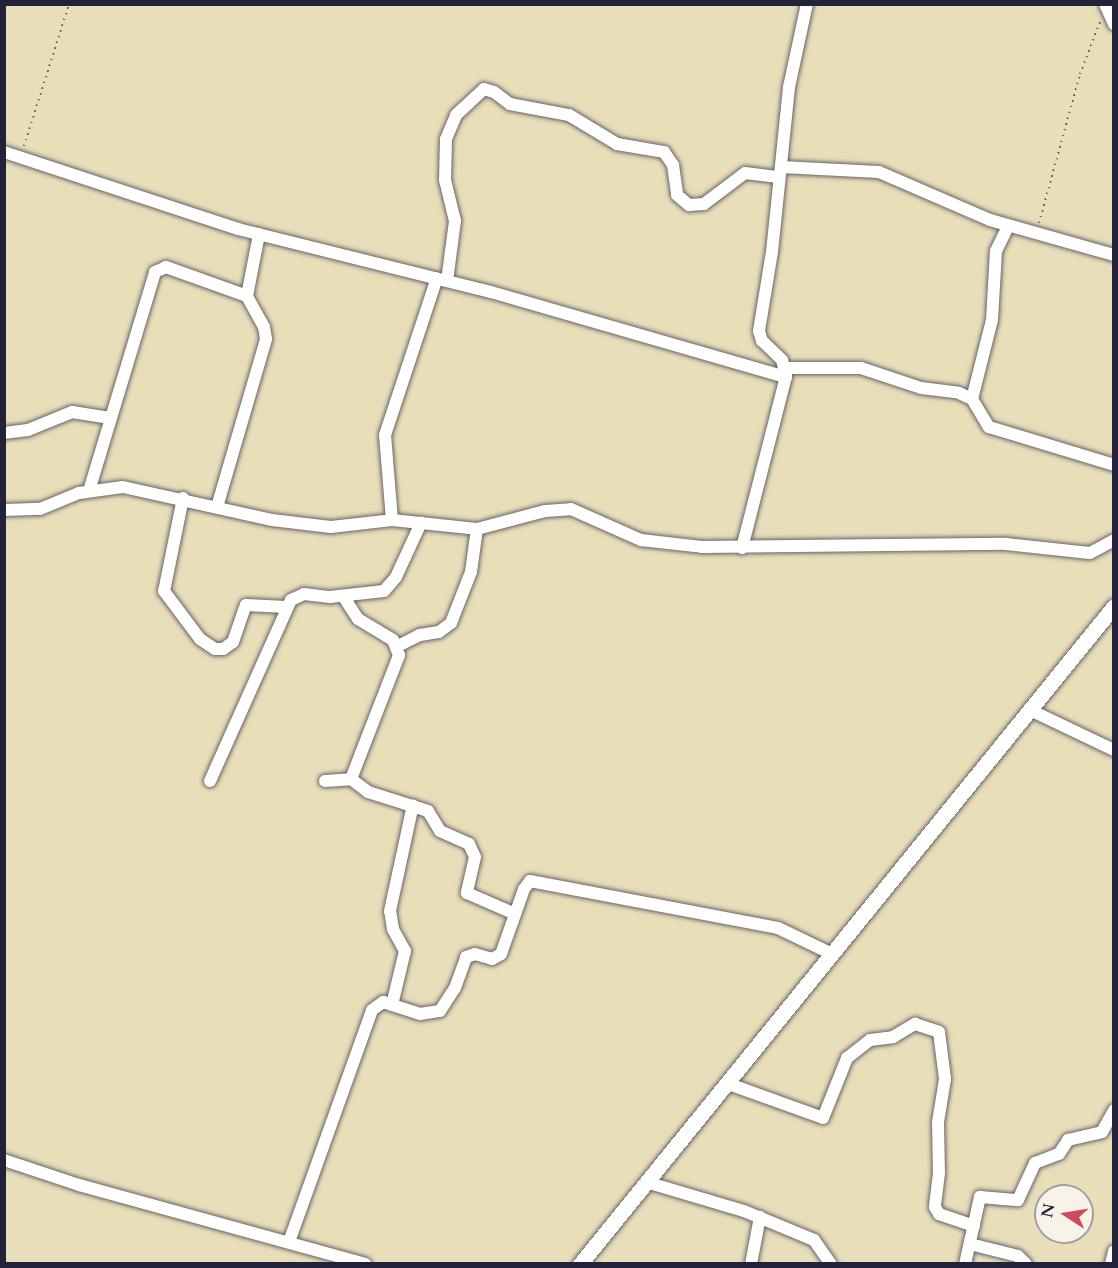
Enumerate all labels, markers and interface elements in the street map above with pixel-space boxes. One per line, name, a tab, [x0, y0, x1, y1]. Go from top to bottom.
north arrow	[1034, 1184, 1094, 1244]
text: N	[1036, 1202, 1061, 1220]

